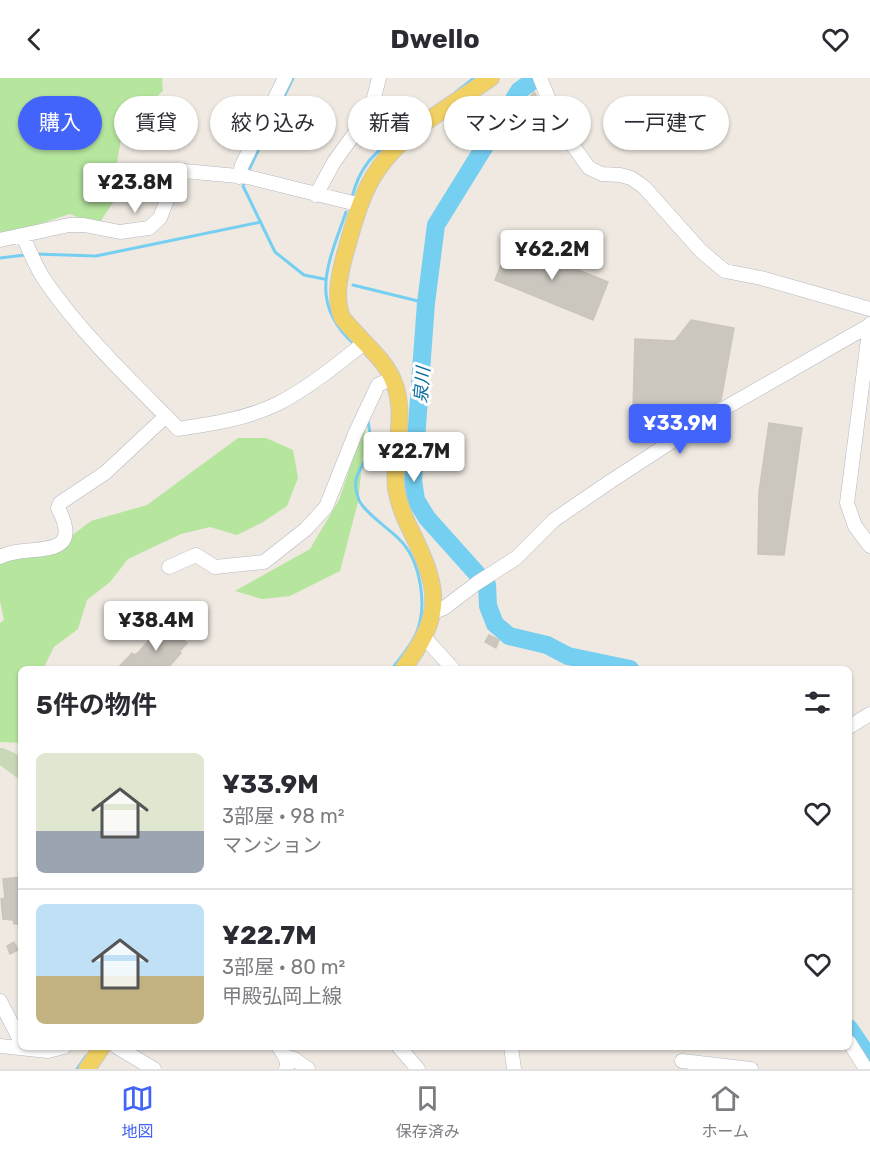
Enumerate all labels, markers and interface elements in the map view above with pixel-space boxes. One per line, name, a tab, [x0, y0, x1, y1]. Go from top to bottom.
icon: back	[18, 23, 51, 56]
text: Dwello	[390, 23, 480, 55]
icon: heart	[819, 23, 852, 56]
chip: 購入	[18, 96, 102, 150]
chip: 賃貸	[114, 96, 198, 150]
chip: 絞り込み	[210, 96, 336, 150]
chip: 新着	[348, 96, 432, 150]
chip: マンション	[444, 96, 591, 150]
chip: 一戸建て	[603, 96, 729, 150]
pin: ¥23.8M	[86, 163, 184, 214]
text: ¥23.8M	[97, 170, 173, 194]
pin: ¥62.2M	[503, 230, 601, 281]
text: ¥62.2M	[514, 237, 590, 261]
water label: 泉川	[409, 364, 435, 404]
pin: ¥33.9M	[631, 404, 729, 455]
text: ¥33.9M	[643, 411, 717, 435]
pin: ¥22.7M	[365, 432, 463, 483]
text: ¥22.7M	[378, 439, 450, 463]
pin: ¥38.4M	[107, 601, 205, 652]
text: ¥38.4M	[118, 608, 194, 632]
icon: filters	[801, 686, 834, 719]
text: 5件の物件	[36, 690, 157, 721]
text: ¥33.9M	[222, 769, 319, 800]
icon: home	[84, 777, 156, 849]
icon: heart	[801, 797, 834, 830]
text: 3部屋 · 98 m²	[222, 804, 345, 828]
text: マンション	[222, 833, 322, 857]
text: ¥22.7M	[222, 920, 317, 951]
icon: home	[84, 928, 156, 1000]
icon: heart	[801, 948, 834, 981]
text: 3部屋 · 80 m²	[222, 955, 345, 979]
text: 甲殿弘岡上線	[222, 984, 342, 1008]
tab: 地図	[121, 1082, 154, 1142]
tab: 保存済み	[396, 1082, 460, 1142]
tab: ホーム	[702, 1082, 749, 1142]

